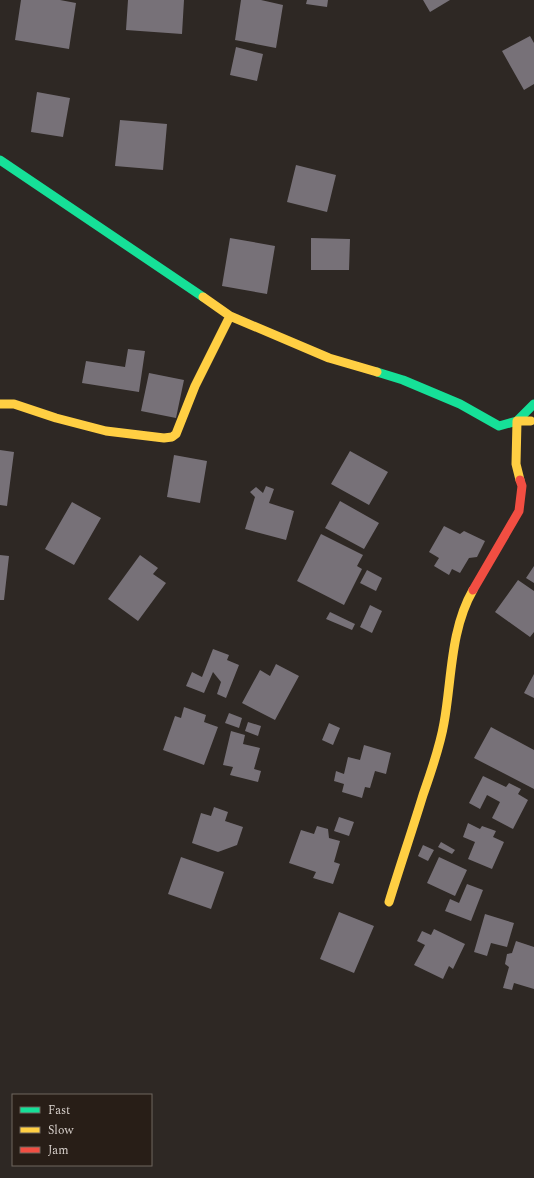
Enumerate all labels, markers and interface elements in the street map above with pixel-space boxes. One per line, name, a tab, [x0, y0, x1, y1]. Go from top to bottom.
legend	[12, 1094, 152, 1166]
text: Fast	[48, 1101, 70, 1120]
text: Slow	[48, 1121, 74, 1140]
text: Jam	[48, 1141, 69, 1160]

